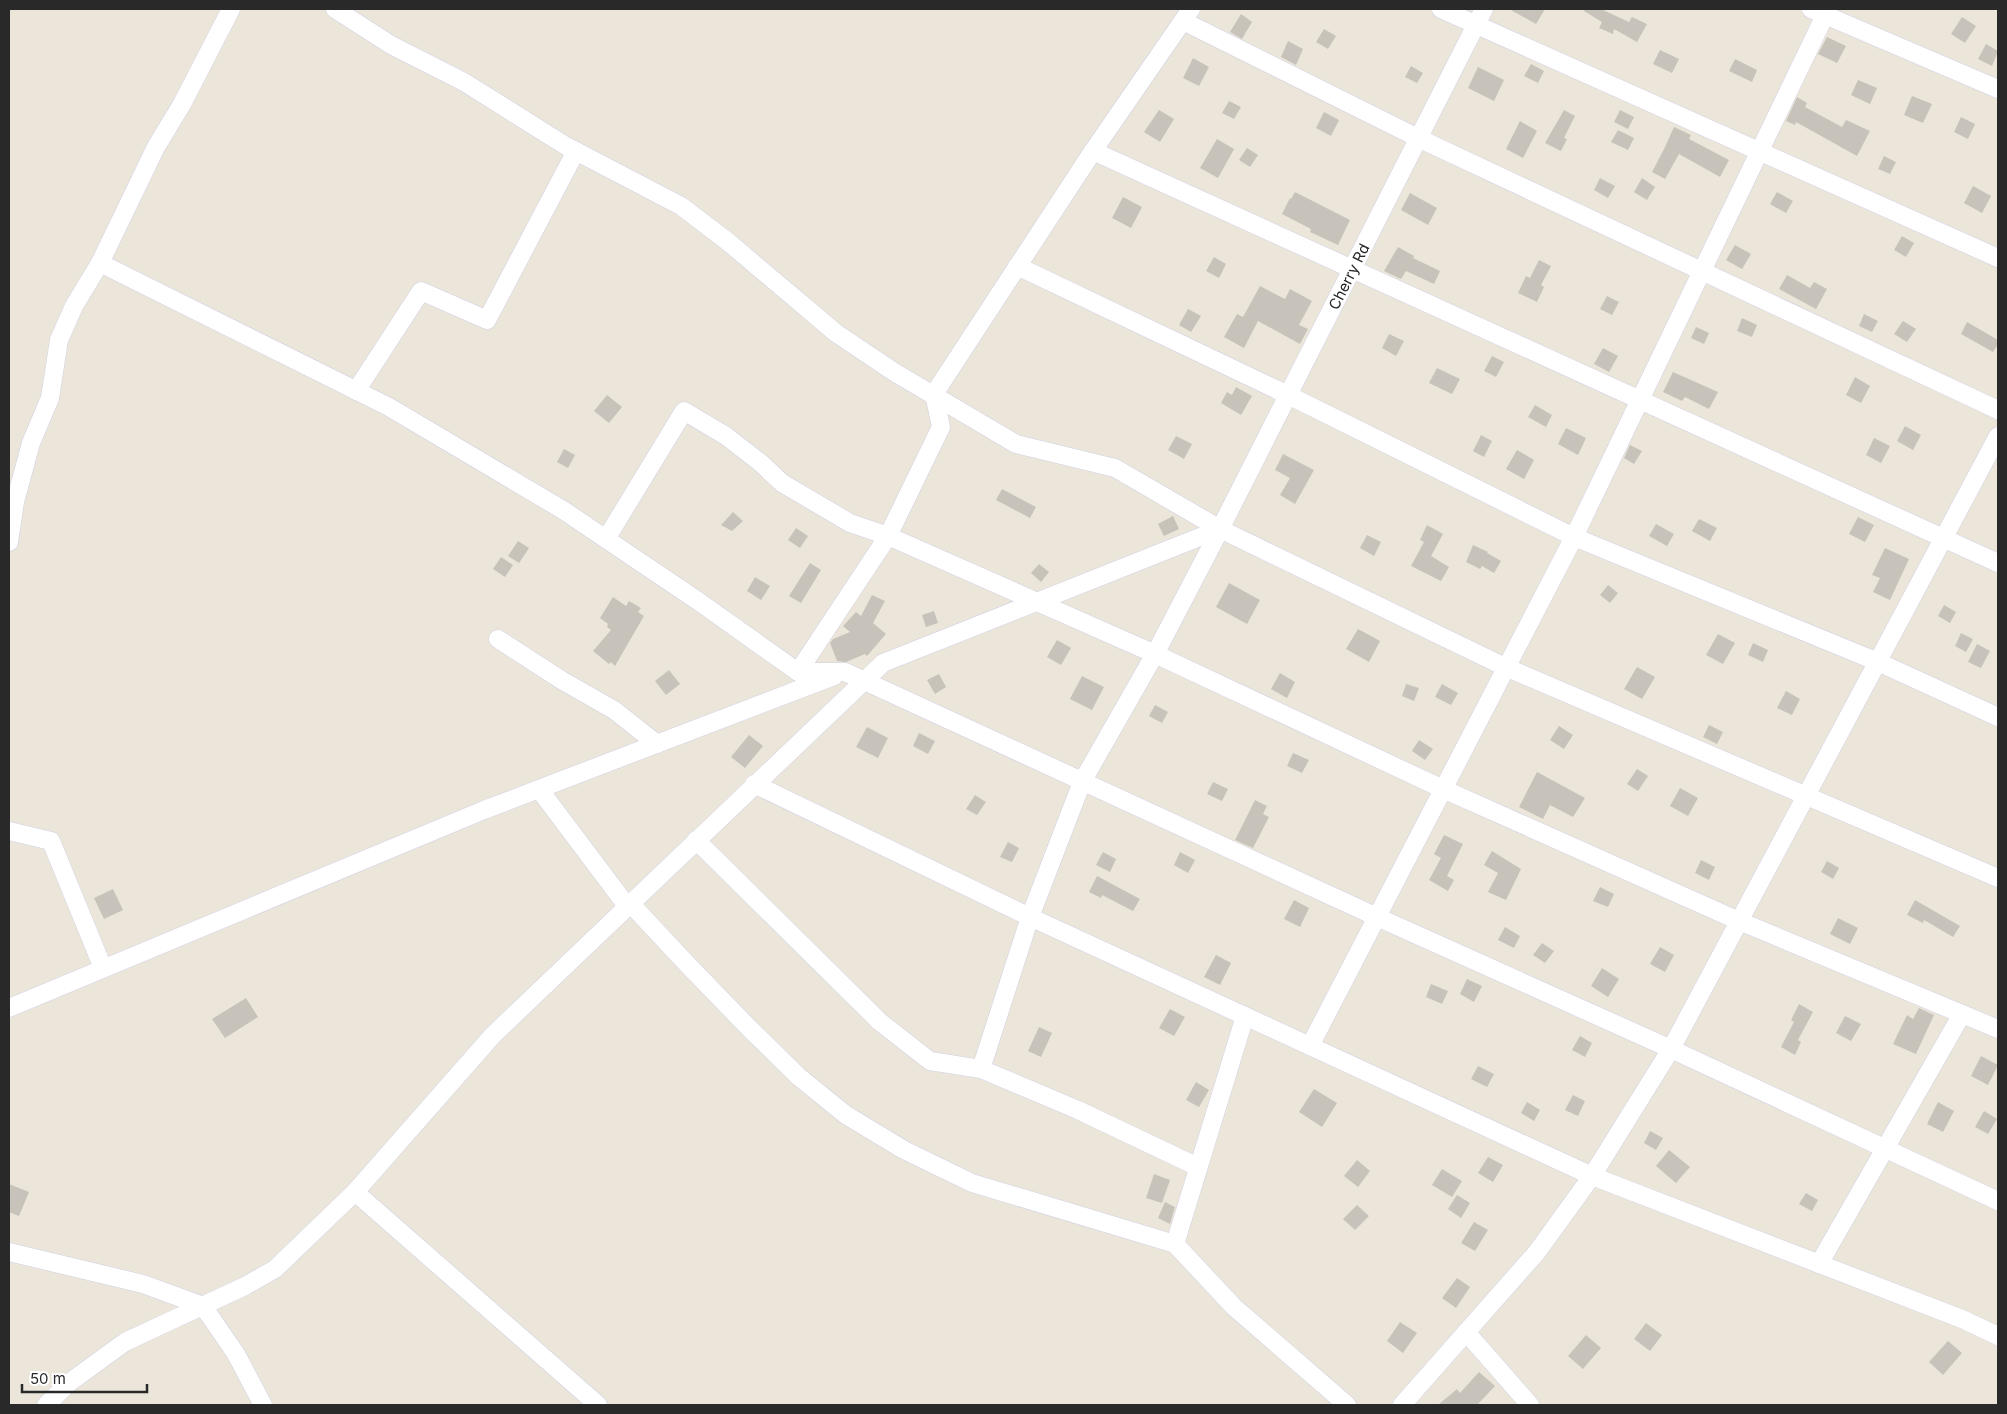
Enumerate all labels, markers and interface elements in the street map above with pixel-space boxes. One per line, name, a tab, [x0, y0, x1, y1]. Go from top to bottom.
street label: Cherry Rd	[1324, 240, 1373, 313]
scale bar	[22, 1362, 148, 1394]
text: 50 m	[30, 1369, 66, 1388]

